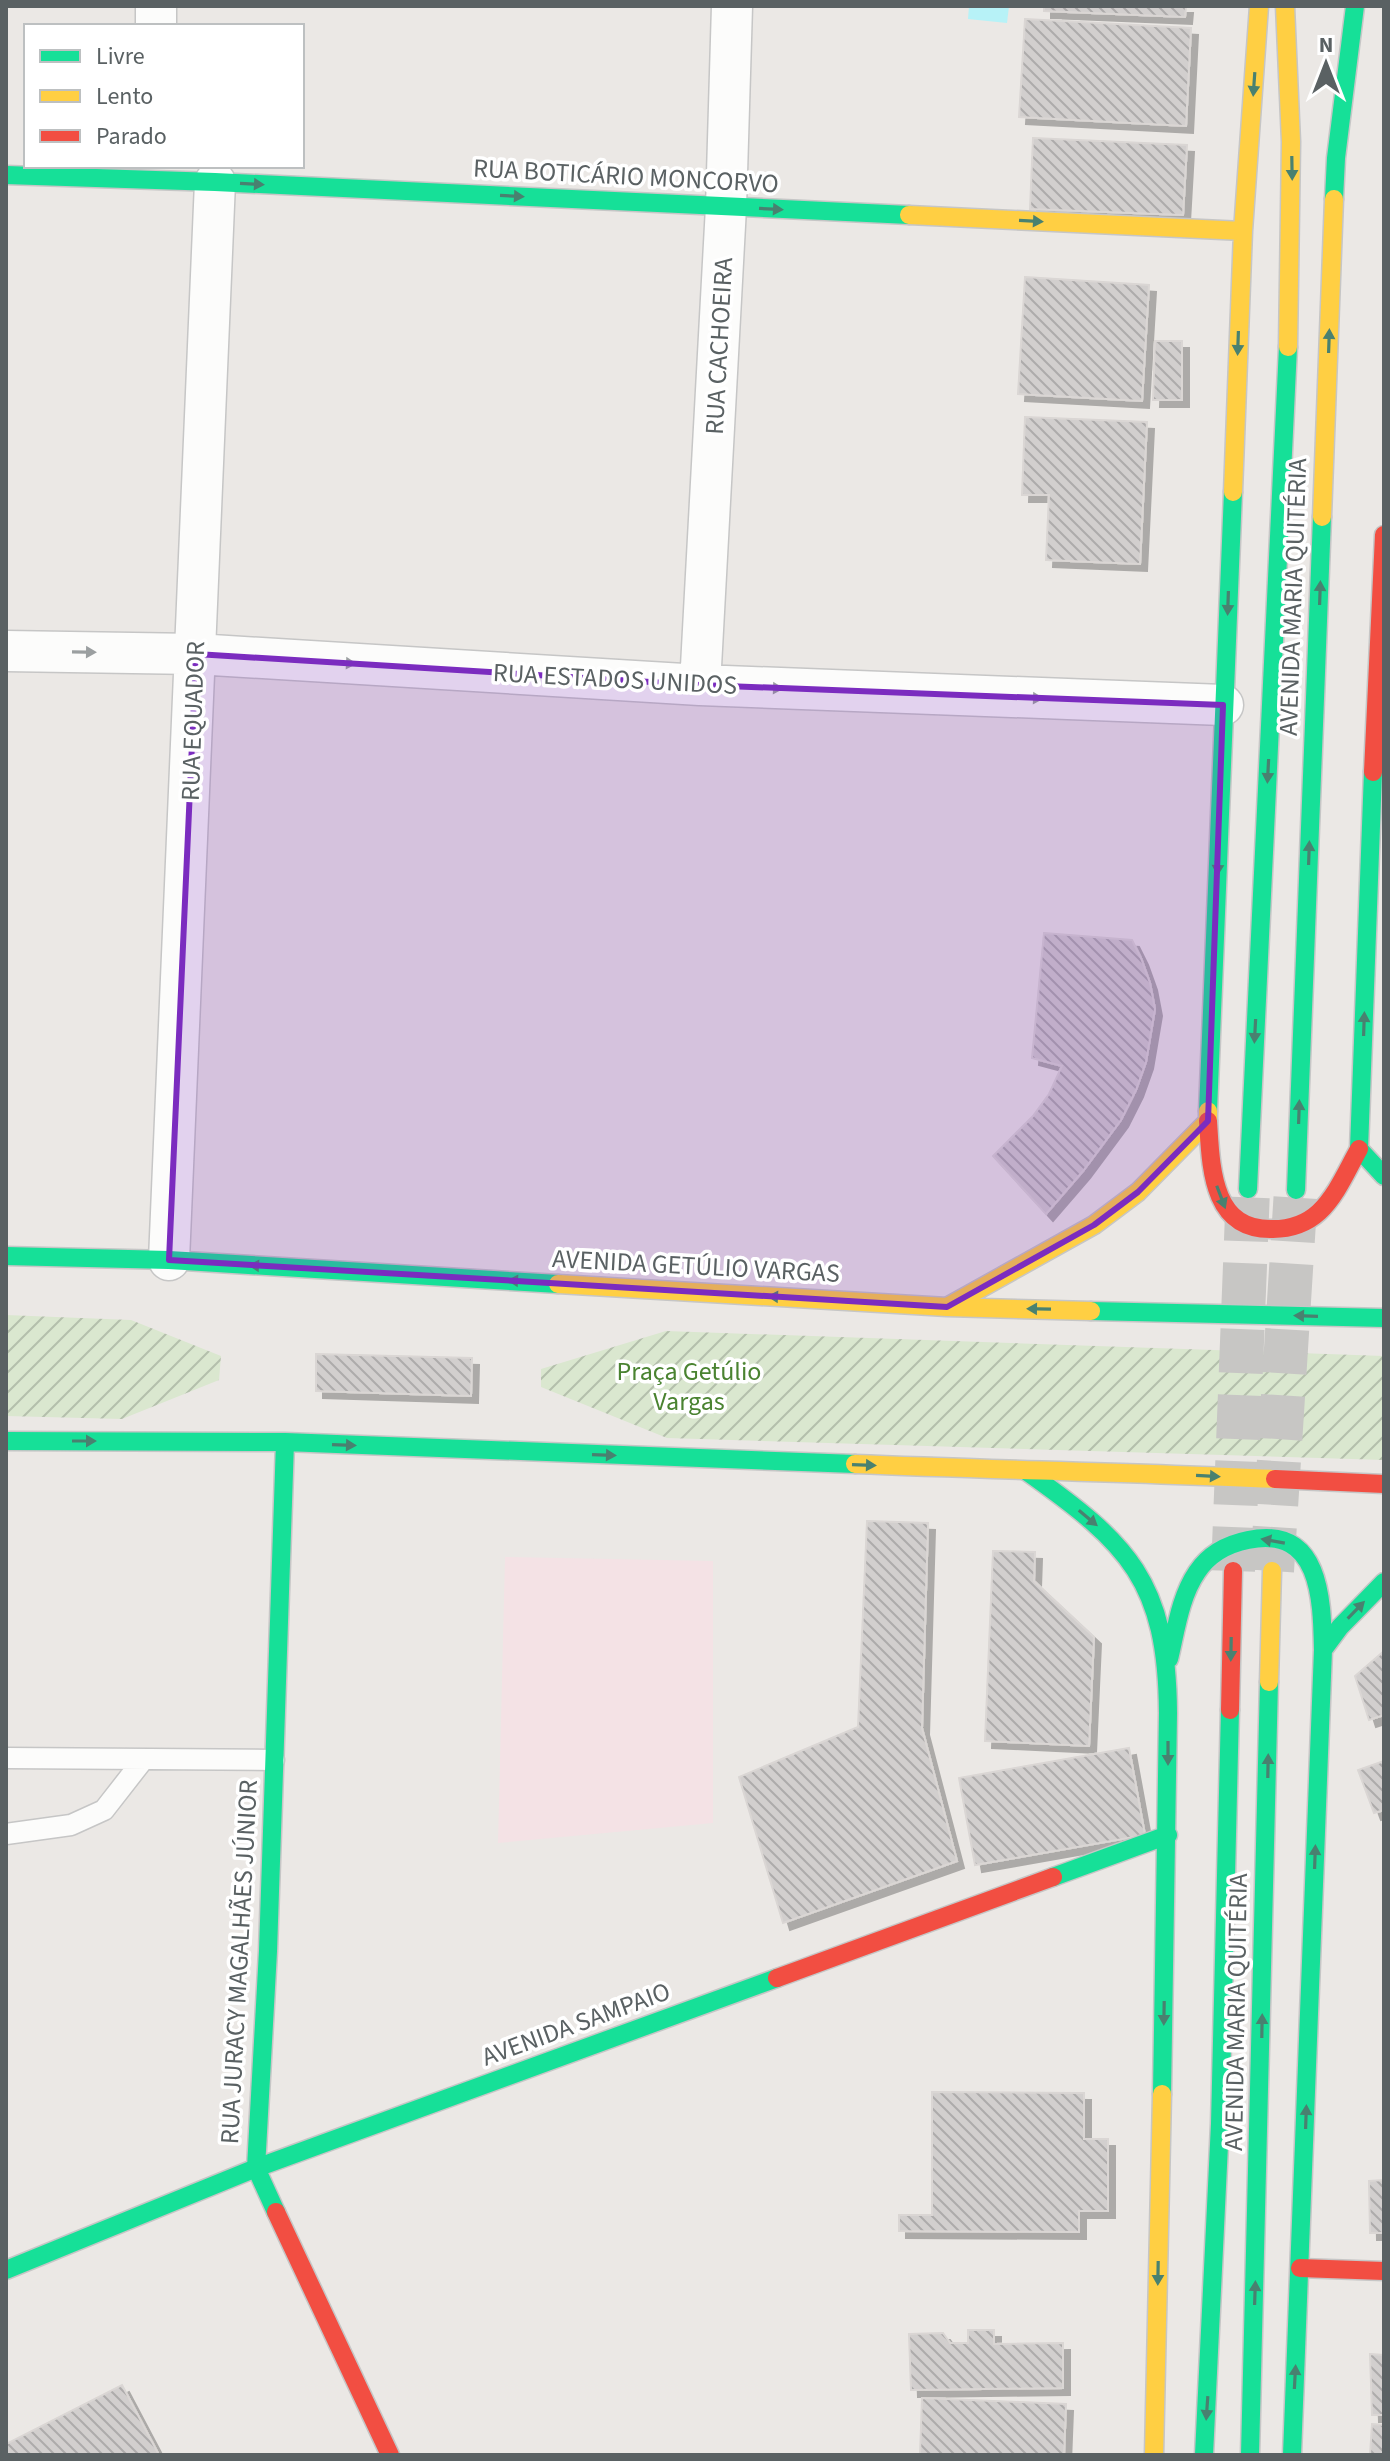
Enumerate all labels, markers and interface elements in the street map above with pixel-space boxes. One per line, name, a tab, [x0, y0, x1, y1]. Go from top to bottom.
legend	[24, 24, 304, 168]
north arrow	[1286, 24, 1366, 104]
text: N	[1319, 29, 1333, 61]
text: Livre	[96, 39, 145, 74]
one-way arrow	[1247, 72, 1260, 97]
text: Lento	[96, 79, 153, 114]
text: Parado	[96, 119, 167, 154]
street label: RUA BOTICÁRIO MONCORVO	[472, 150, 780, 202]
one-way arrow	[1286, 156, 1298, 181]
one-way arrow	[240, 177, 265, 190]
one-way arrow	[500, 190, 525, 203]
one-way arrow	[759, 202, 784, 215]
one-way arrow	[1019, 215, 1044, 228]
street label: RUA CACHOEIRA	[696, 255, 742, 436]
one-way arrow	[1323, 328, 1336, 353]
one-way arrow	[1231, 331, 1244, 356]
street label: AVENIDA MARIA QUITÉRIA	[1270, 457, 1316, 736]
one-way arrow	[1313, 580, 1326, 605]
one-way arrow	[1221, 591, 1234, 616]
street label: RUA EQUADOR	[172, 640, 214, 802]
one-way arrow	[72, 646, 97, 658]
street label: RUA ESTADOS UNIDOS	[492, 654, 738, 704]
one-way arrow	[332, 657, 357, 670]
one-way arrow	[759, 681, 784, 694]
one-way arrow	[1019, 691, 1044, 704]
one-way arrow	[1261, 759, 1274, 784]
one-way arrow	[1303, 840, 1316, 865]
one-way arrow	[1211, 851, 1224, 876]
one-way arrow	[1357, 1011, 1370, 1036]
one-way arrow	[1249, 1019, 1262, 1044]
one-way arrow	[1292, 1099, 1305, 1124]
one-way arrow	[1215, 1185, 1228, 1209]
street label: AVENIDA GETÚLIO VARGAS	[551, 1240, 841, 1292]
one-way arrow	[248, 1259, 273, 1272]
one-way arrow	[507, 1275, 532, 1288]
one-way arrow	[767, 1290, 792, 1303]
one-way arrow	[1026, 1303, 1051, 1316]
one-way arrow	[1293, 1310, 1318, 1323]
park label: Praça Getúlio Vargas	[617, 1353, 761, 1420]
one-way arrow	[72, 1435, 97, 1447]
one-way arrow	[332, 1438, 357, 1451]
one-way arrow	[592, 1448, 617, 1461]
one-way arrow	[852, 1458, 877, 1471]
one-way arrow	[1196, 1470, 1221, 1483]
one-way arrow	[1078, 1509, 1098, 1526]
one-way arrow	[1260, 1534, 1285, 1546]
one-way arrow	[1346, 1601, 1365, 1620]
one-way arrow	[1225, 1637, 1237, 1662]
one-way arrow	[1162, 1741, 1174, 1766]
one-way arrow	[1261, 1753, 1274, 1778]
street label: RUA JURACY MAGALHÃES JÚNIOR	[211, 1779, 267, 2145]
one-way arrow	[1309, 1844, 1322, 1869]
street label: AVENIDA MARIA QUITÉRIA	[1215, 1872, 1257, 2151]
street label: AVENIDA SAMPAIO	[477, 1973, 675, 2075]
one-way arrow	[1158, 2001, 1170, 2026]
one-way arrow	[1256, 2013, 1268, 2038]
one-way arrow	[1299, 2104, 1312, 2129]
one-way arrow	[1152, 2261, 1165, 2286]
one-way arrow	[1248, 2280, 1261, 2305]
one-way arrow	[1289, 2364, 1302, 2389]
one-way arrow	[1200, 2396, 1213, 2421]

